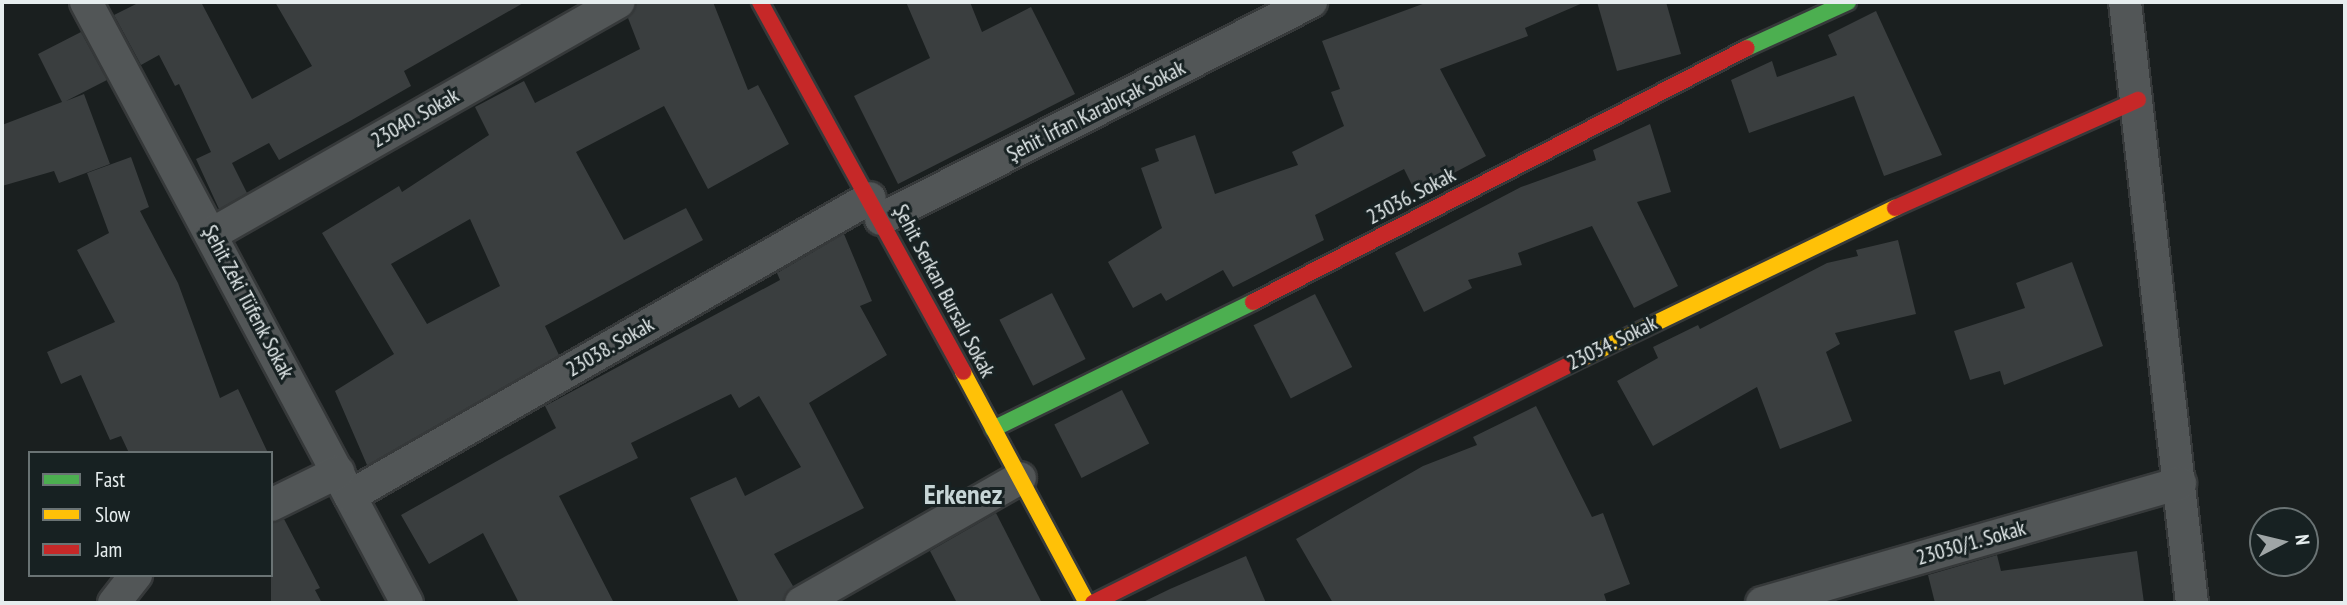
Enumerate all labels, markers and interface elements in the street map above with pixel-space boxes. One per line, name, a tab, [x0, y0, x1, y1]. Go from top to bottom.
street label: Şehit İrfan Karabıçak Sokak	[1002, 55, 1190, 167]
street label: 23040. Sokak	[366, 83, 464, 153]
street label: 23036. Sokak	[1362, 162, 1460, 230]
street label: Şehit Serkan Bursalı Sokak	[888, 200, 1000, 382]
street label: Şehit Zeki Tüfenk Sokak	[197, 220, 299, 384]
street label: 23034. Sokak	[1562, 310, 1662, 376]
street label: 23038. Sokak	[561, 312, 659, 382]
legend	[28, 451, 273, 577]
text: Fast	[95, 466, 125, 493]
district label: Erkenez	[924, 477, 1002, 511]
text: Slow	[95, 501, 130, 528]
north arrow	[2249, 507, 2319, 577]
street label: 23030/1. Sokak	[1913, 515, 2029, 571]
text: N	[2290, 533, 2315, 546]
text: Jam	[95, 536, 122, 563]

